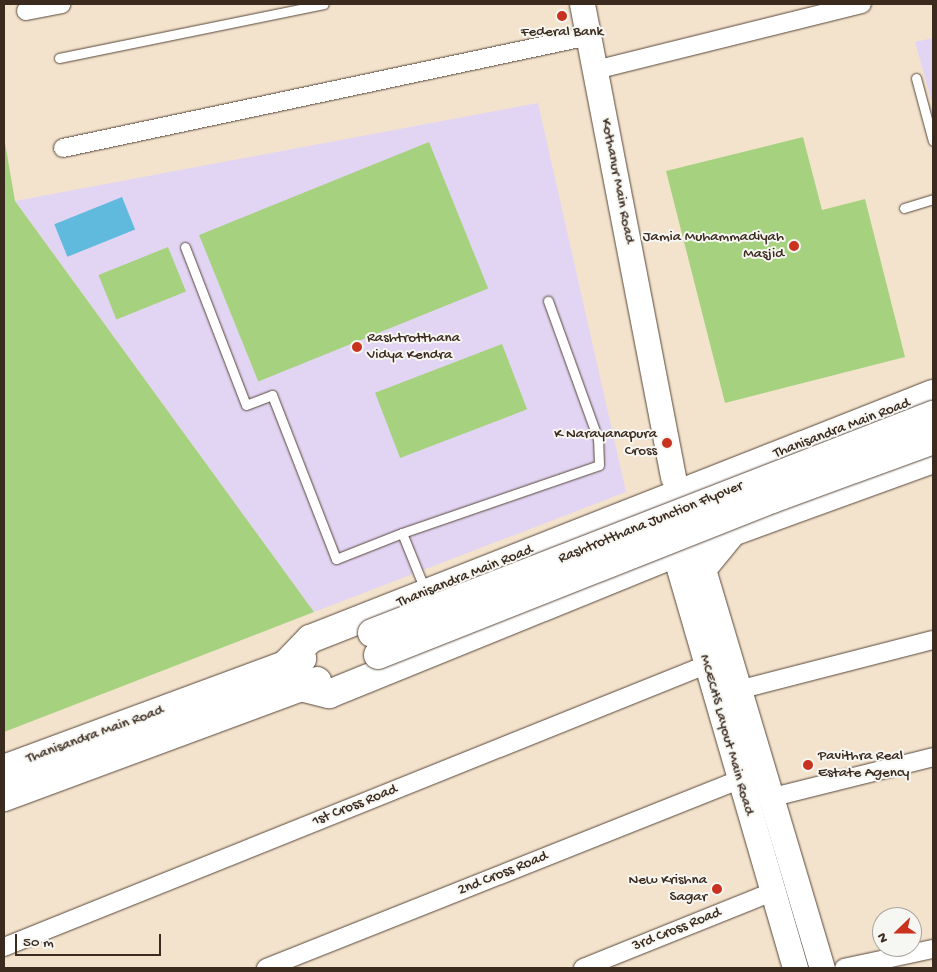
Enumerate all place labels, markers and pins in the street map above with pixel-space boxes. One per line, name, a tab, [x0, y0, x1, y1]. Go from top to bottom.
marker: Federal Bank	[556, 10, 568, 22]
place label: Federal Bank	[521, 24, 603, 42]
place label: Jamia Muhammadiyah Masjid	[643, 228, 784, 263]
marker: Jamia Muhammadiyah Masjid	[788, 240, 800, 252]
place label: Rashtrotthana Vidya Kendra	[367, 329, 460, 364]
marker: Rashtrotthana Vidya Kendra	[351, 341, 363, 353]
place label: K Narayanapura Cross	[554, 425, 657, 460]
marker: K Narayanapura Cross	[661, 437, 673, 449]
place label: Pavithra Real Estate Agency	[818, 747, 909, 782]
marker: Pavithra Real Estate Agency	[802, 759, 814, 771]
place label: New Krishna Sagar	[628, 871, 707, 906]
marker: New Krishna Sagar	[711, 883, 723, 895]

